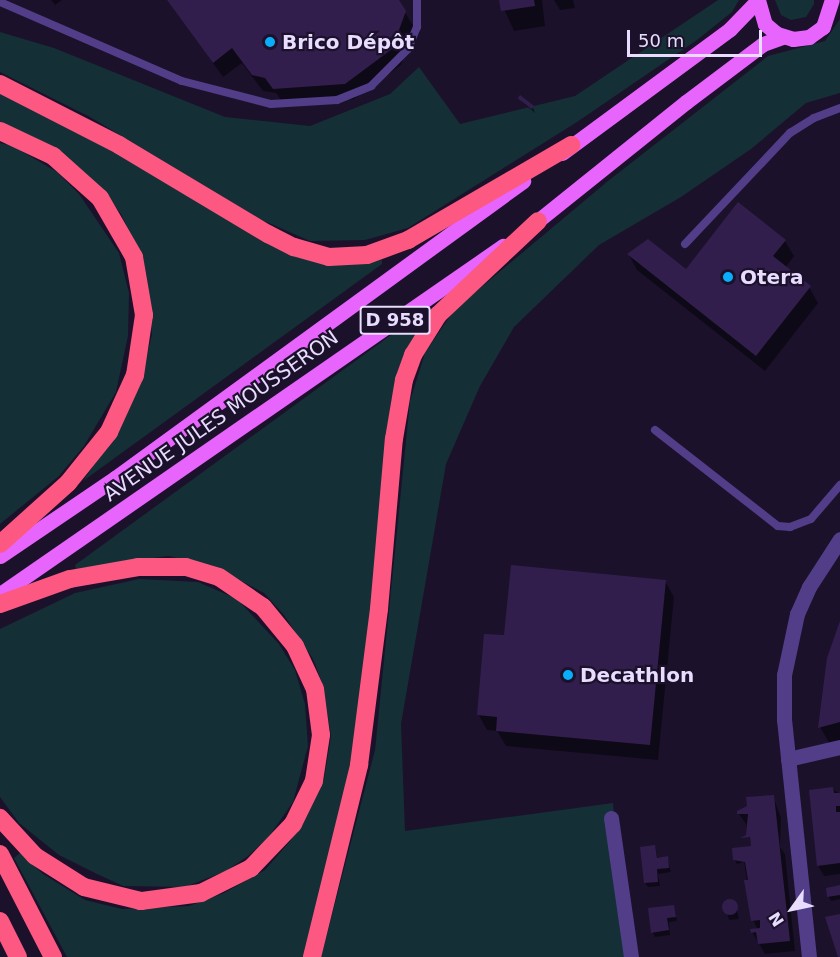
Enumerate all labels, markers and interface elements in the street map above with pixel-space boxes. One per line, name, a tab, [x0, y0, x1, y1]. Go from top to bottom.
scale bar	[630, 18, 765, 56]
place label: Brico Dépôt	[282, 30, 414, 54]
text: 50 m	[638, 30, 684, 51]
marker: Brico Dépôt	[263, 35, 277, 49]
place label: Otera	[740, 265, 803, 289]
marker: Otera	[721, 270, 735, 284]
road number: D 958	[359, 305, 431, 335]
street label: AVENUE JULES MOUSSERON	[99, 326, 343, 506]
place label: Decathlon	[580, 663, 694, 687]
marker: Decathlon	[561, 668, 575, 682]
north arrow	[762, 879, 822, 939]
text: N	[765, 908, 788, 930]

